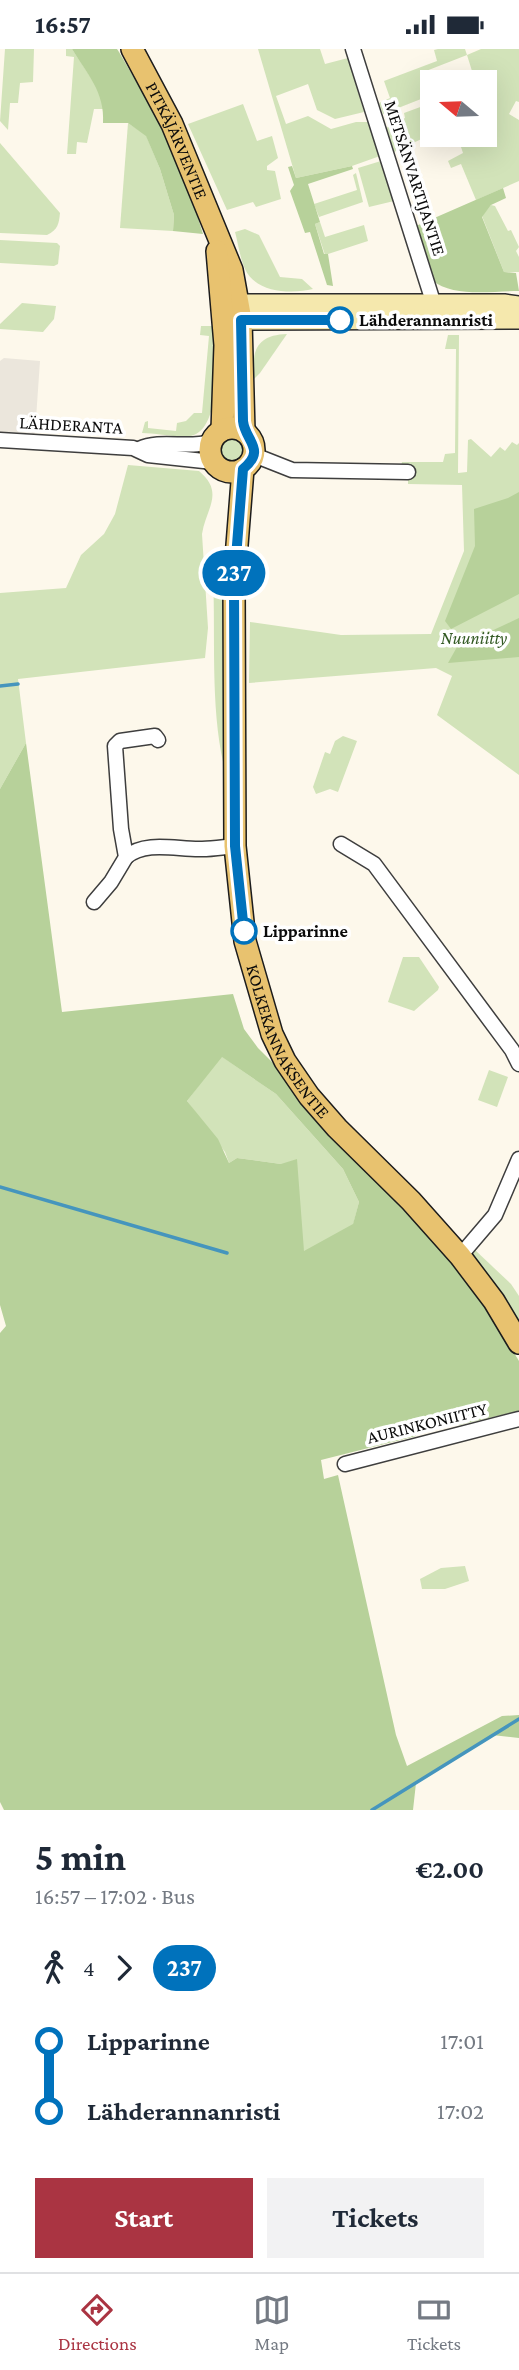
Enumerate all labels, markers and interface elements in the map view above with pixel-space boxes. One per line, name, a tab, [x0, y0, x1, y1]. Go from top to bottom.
text: 16:57	[35, 10, 91, 39]
north arrow	[420, 70, 497, 147]
map controls	[420, 70, 497, 147]
street label: PITKÄJÄRVENTIE	[141, 78, 212, 202]
street label: METSÄNVARTIJANTIE	[380, 98, 450, 258]
marker: Lähderannanristi	[327, 307, 353, 333]
place label: Lähderannanristi	[359, 310, 494, 330]
street label: LÄHDERANTA	[19, 412, 124, 438]
line badge: 237	[194, 550, 274, 596]
text: 237	[216, 559, 252, 586]
park label: Nuuniitty	[441, 628, 508, 648]
marker: Lipparinne	[231, 918, 257, 944]
place label: Lipparinne	[263, 921, 348, 941]
street label: KOLKEKANNAKSENTIE	[242, 962, 334, 1123]
street label: AURINKONIITTY	[365, 1398, 490, 1448]
text: 5 min	[35, 1836, 126, 1878]
text: €2.00	[415, 1855, 484, 1884]
text: 16:57 – 17:02 · Bus	[35, 1883, 195, 1909]
icon: walk	[35, 1949, 73, 1987]
icon: forward	[105, 1949, 143, 1987]
text: 237	[167, 1954, 202, 1981]
text: 4	[83, 1955, 95, 1981]
text: Lipparinne	[87, 2027, 210, 2056]
text: 17:01	[440, 2028, 484, 2054]
text: Lähderannanristi	[87, 2097, 280, 2126]
text: 17:02	[437, 2098, 484, 2124]
button: Start	[35, 2178, 253, 2258]
button: Tickets	[267, 2178, 484, 2258]
tab: Directions	[58, 2291, 137, 2354]
tab: Map	[253, 2291, 291, 2354]
tab: Tickets	[407, 2291, 461, 2354]

